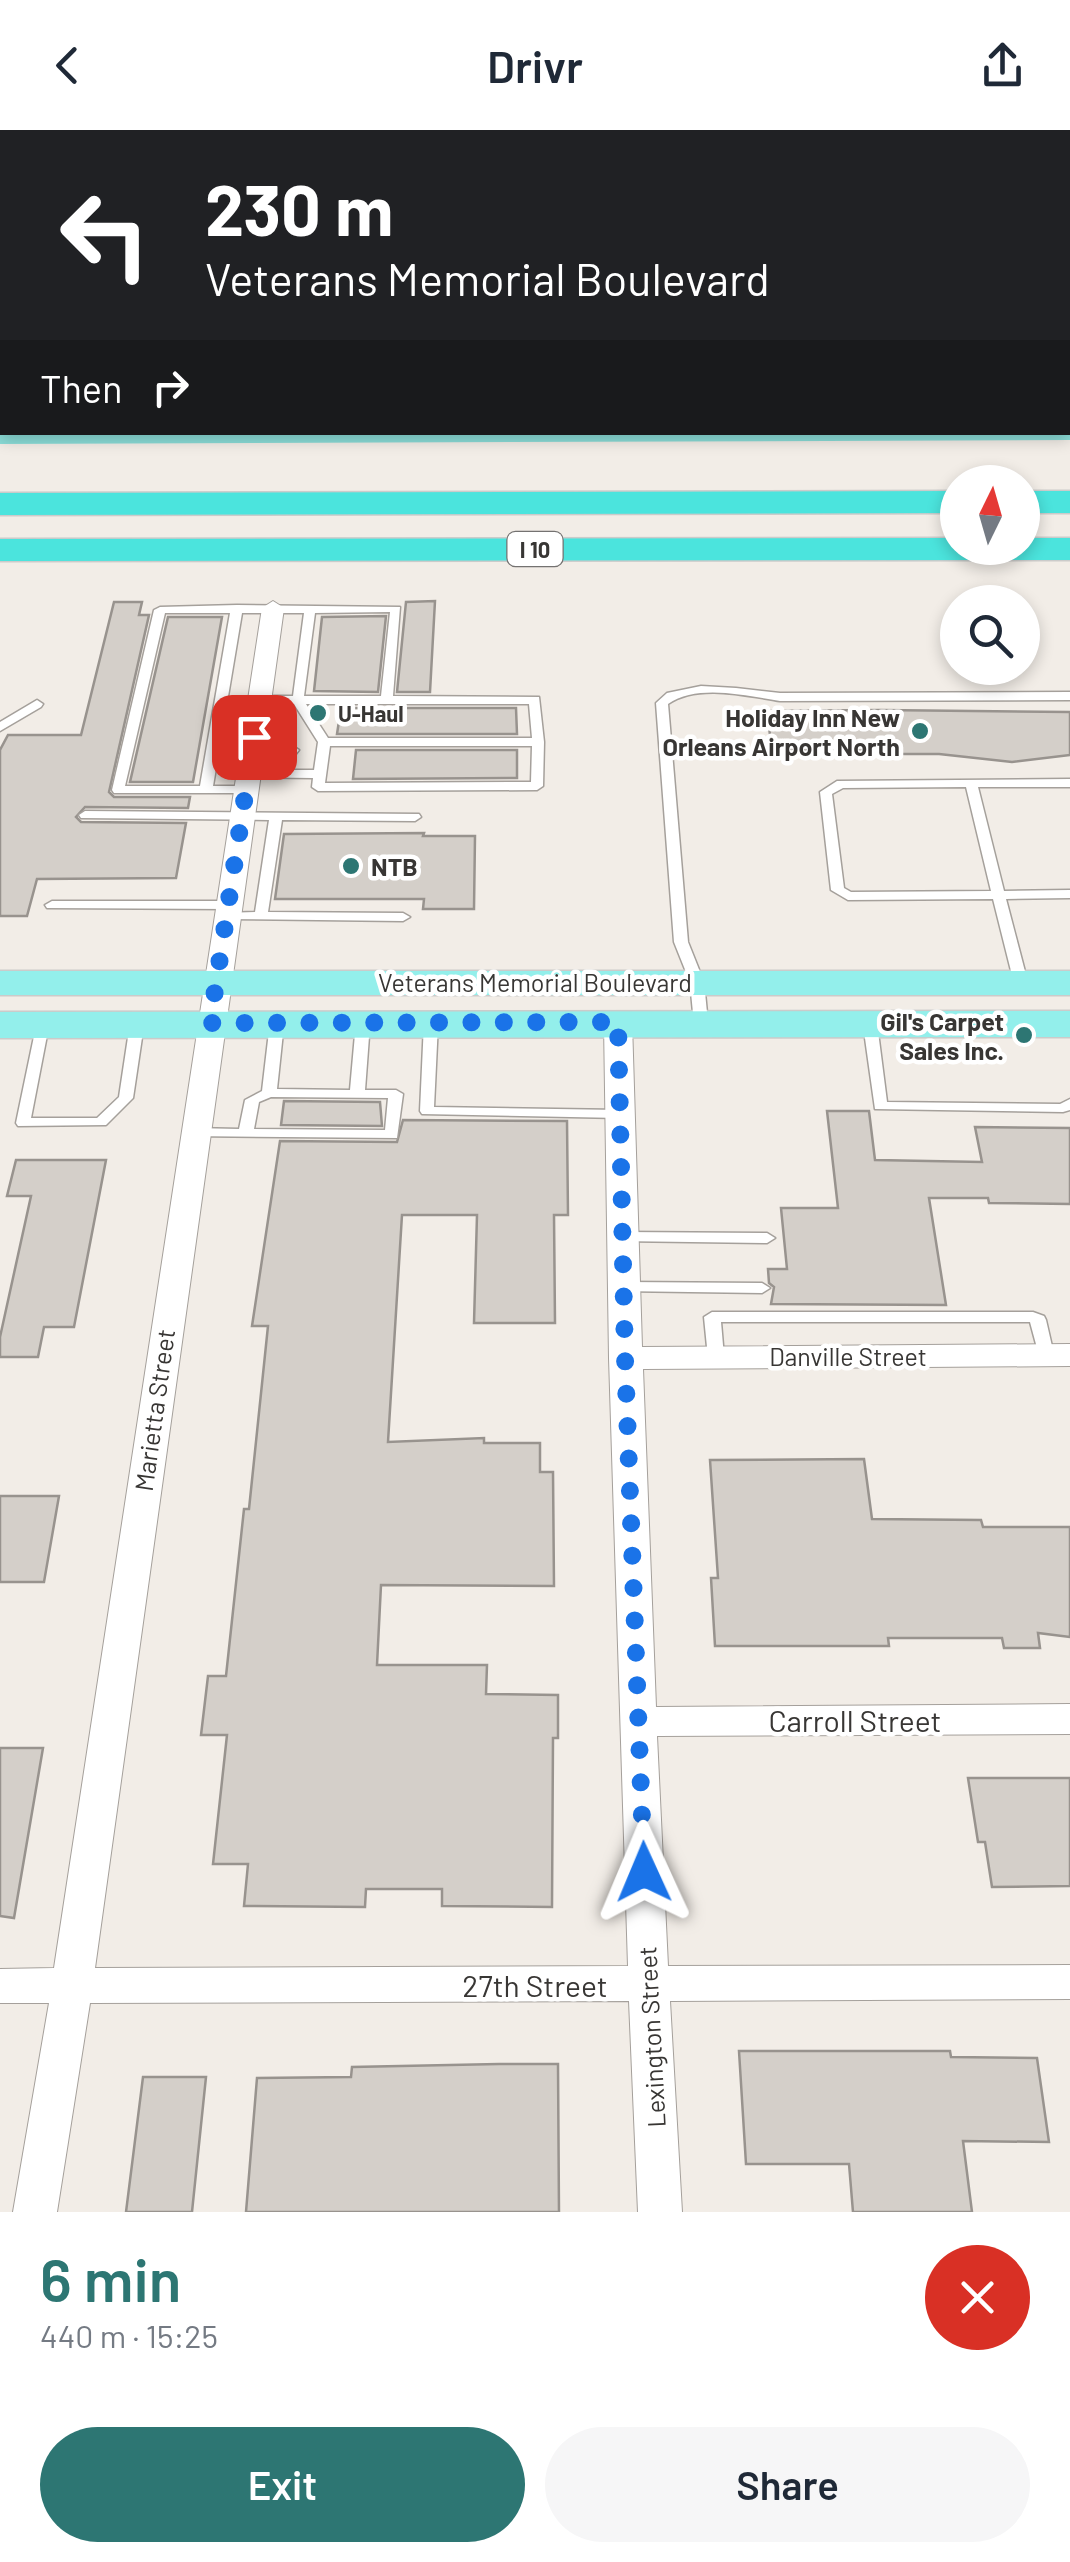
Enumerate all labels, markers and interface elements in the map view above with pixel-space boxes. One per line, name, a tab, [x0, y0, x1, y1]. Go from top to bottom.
icon: back	[40, 38, 95, 93]
text: Drivr	[487, 38, 583, 92]
icon: share	[975, 38, 1030, 93]
text: 230 m	[205, 166, 393, 250]
icon: left	[40, 170, 170, 300]
text: Veterans Memorial Boulevard	[205, 251, 770, 305]
icon: right	[143, 360, 198, 415]
text: Then	[40, 365, 123, 411]
north arrow	[940, 465, 1040, 565]
map controls	[940, 465, 1040, 685]
road number: I 10	[508, 532, 562, 566]
button: search	[940, 585, 1040, 685]
pin	[212, 695, 297, 780]
place label: U-Haul	[338, 700, 404, 726]
marker: U-Haul	[307, 702, 329, 724]
place label: Holiday Inn New Orleans Airport North	[662, 702, 900, 761]
icon: arrive	[227, 710, 282, 765]
marker: Holiday Inn New Orleans Airport North	[909, 720, 931, 742]
place label: NTB	[371, 851, 418, 881]
marker: NTB	[340, 855, 362, 877]
street label: Veterans Memorial Boulevard	[378, 967, 692, 997]
place label: Gil's Carpet Sales Inc.	[880, 1006, 1004, 1065]
marker: Gil's Carpet Sales Inc.	[1013, 1024, 1035, 1046]
street label: Marietta Street	[128, 1327, 180, 1493]
street label: Danville Street	[769, 1341, 927, 1371]
street label: Carroll Street	[768, 1702, 942, 1738]
position arrow	[592, 1820, 696, 1924]
street label: Lexington Street	[631, 1946, 671, 2128]
street label: 27th Street	[462, 1967, 608, 2003]
text: 6 min	[40, 2242, 181, 2314]
button: close	[925, 2245, 1030, 2350]
text: 440 m · 15:25	[40, 2316, 218, 2354]
button: Exit	[40, 2427, 525, 2542]
button: Share	[545, 2427, 1030, 2542]

